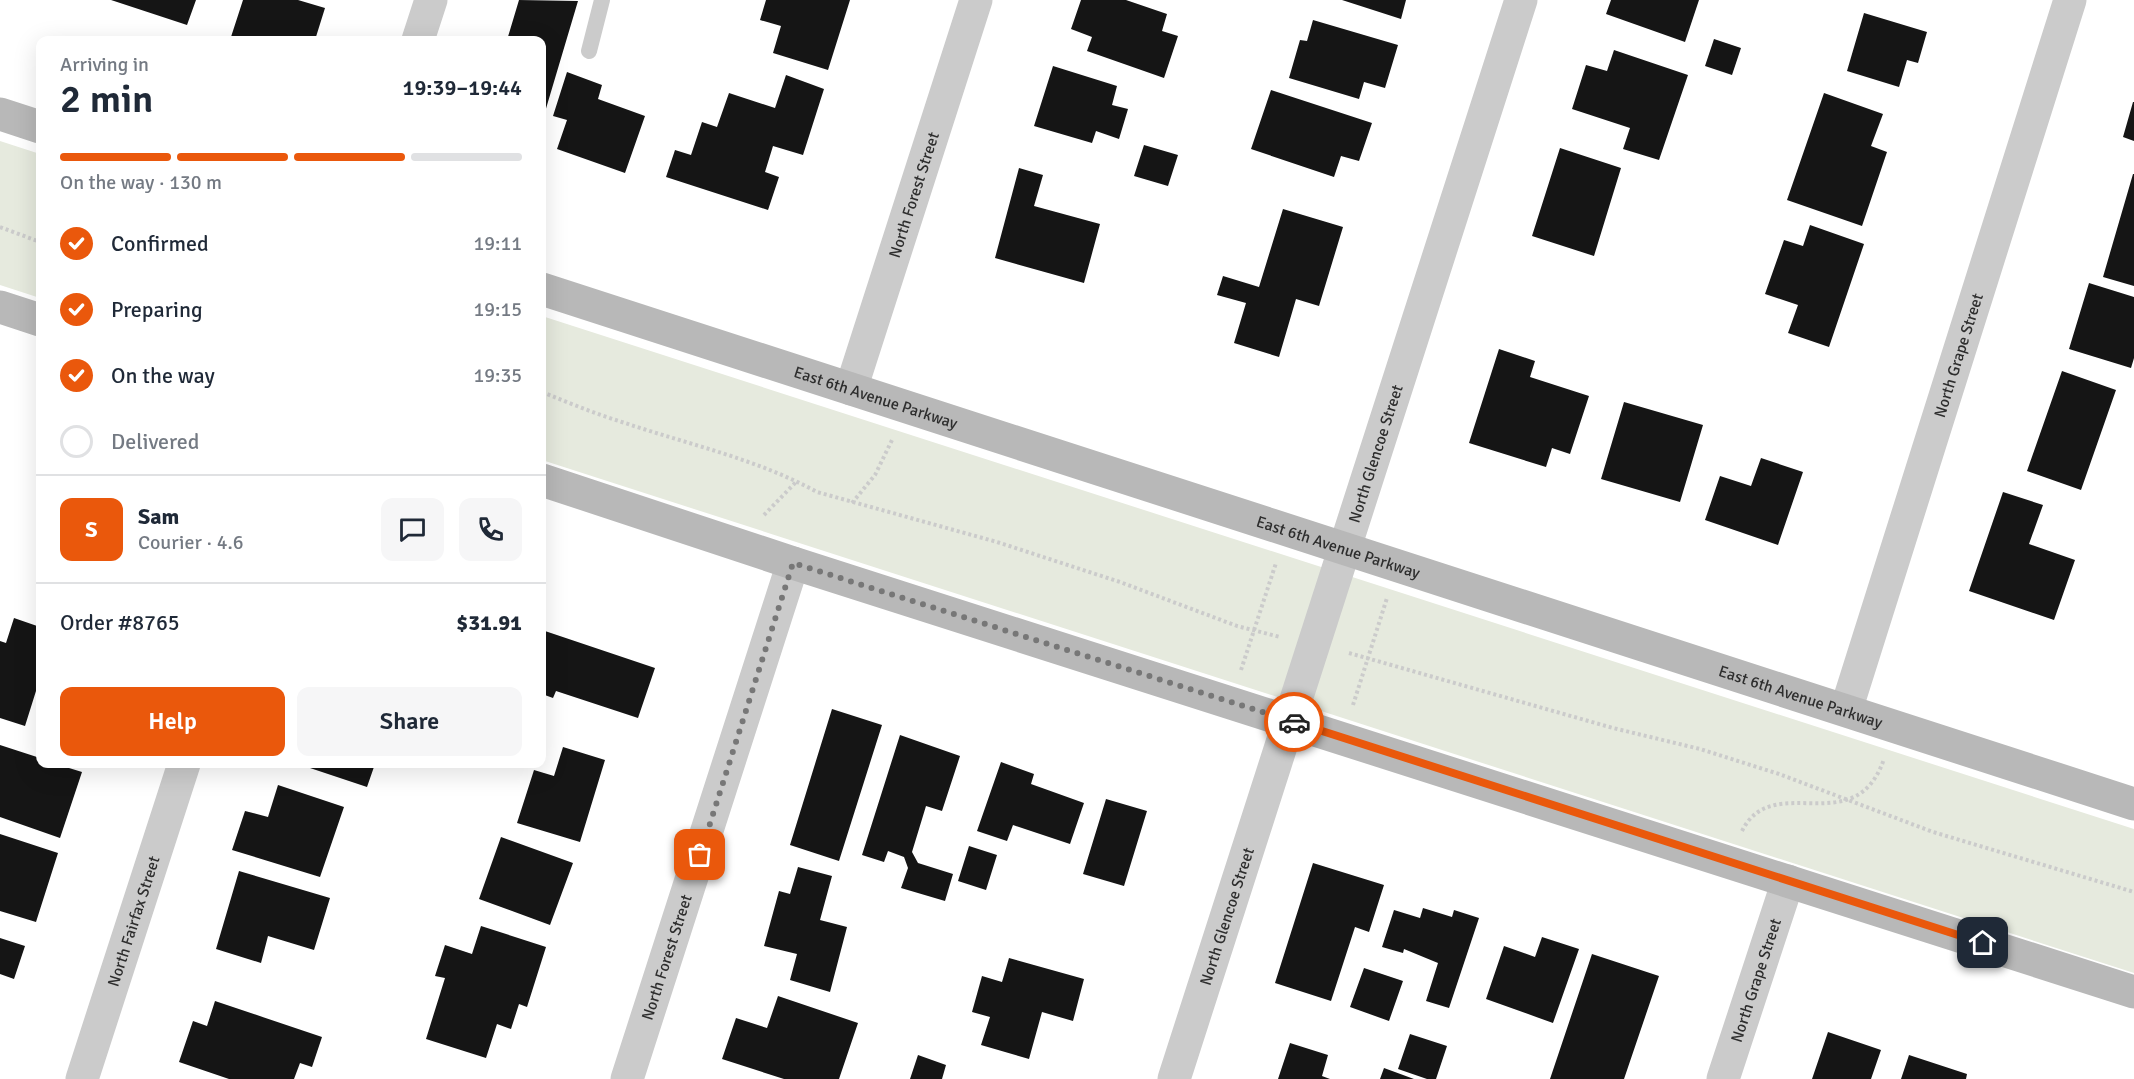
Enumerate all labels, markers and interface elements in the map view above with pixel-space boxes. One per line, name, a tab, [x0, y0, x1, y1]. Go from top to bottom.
text: Arriving in	[60, 52, 149, 77]
text: 19:39–19:44	[403, 74, 522, 101]
text: 2 min	[60, 75, 153, 123]
street label: North Forest Street	[885, 129, 944, 261]
text: On the way · 130 m	[60, 170, 222, 195]
icon: check	[60, 227, 93, 260]
text: Confirmed	[111, 230, 209, 257]
text: 19:11	[473, 231, 522, 256]
street label: North Grape Street	[1930, 291, 1988, 420]
icon: check	[60, 293, 93, 326]
text: Preparing	[111, 296, 203, 323]
text: 19:15	[473, 297, 522, 322]
icon: check	[60, 359, 93, 392]
text: On the way	[111, 362, 215, 389]
street label: East 6th Avenue Parkway	[791, 362, 961, 434]
text: 19:35	[473, 363, 522, 388]
street label: North Glencoe Street	[1345, 382, 1408, 525]
text: Delivered	[111, 428, 199, 455]
button: chat	[381, 498, 444, 561]
button: phone	[459, 498, 522, 561]
text: Sam	[138, 503, 179, 530]
street label: East 6th Avenue Parkway	[1254, 512, 1423, 584]
text: S	[85, 516, 98, 543]
text: Courier · 4.6	[138, 530, 244, 555]
text: Order #8765	[60, 609, 180, 636]
text: $31.91	[456, 609, 522, 636]
street label: East 6th Avenue Parkway	[1716, 661, 1885, 733]
button: Help	[60, 687, 285, 756]
button: Share	[297, 687, 522, 756]
courier	[1264, 692, 1324, 752]
icon: car	[1278, 706, 1311, 739]
pin	[674, 829, 725, 880]
icon: bag	[683, 838, 716, 871]
street label: North Glencoe Street	[1196, 845, 1259, 988]
street label: North Fairfax Street	[104, 853, 165, 989]
street label: North Forest Street	[638, 892, 697, 1023]
street label: North Grape Street	[1727, 916, 1786, 1045]
pin	[1957, 917, 2008, 968]
icon: home	[1966, 926, 1999, 959]

